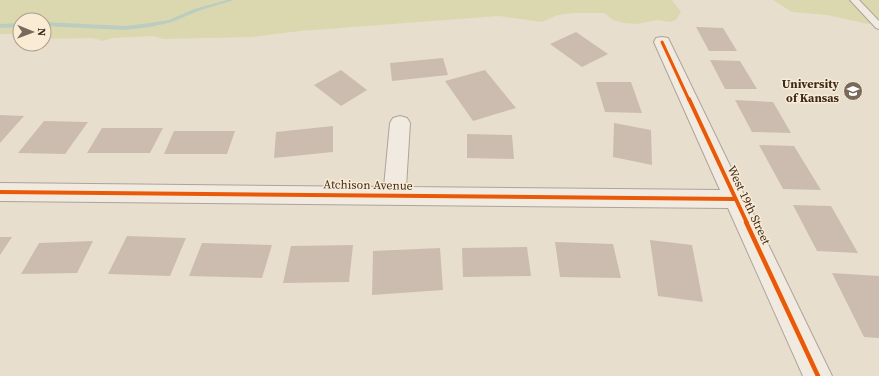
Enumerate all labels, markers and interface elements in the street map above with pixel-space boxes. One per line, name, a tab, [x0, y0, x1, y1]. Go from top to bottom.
north arrow	[12, 12, 52, 52]
text: N	[34, 28, 49, 36]
place label: University of Kansas	[782, 76, 840, 106]
school or university icon: University of Kansas	[842, 80, 864, 102]
street label: West 19th Street	[724, 163, 774, 247]
street label: Atchison Avenue	[323, 176, 413, 194]

